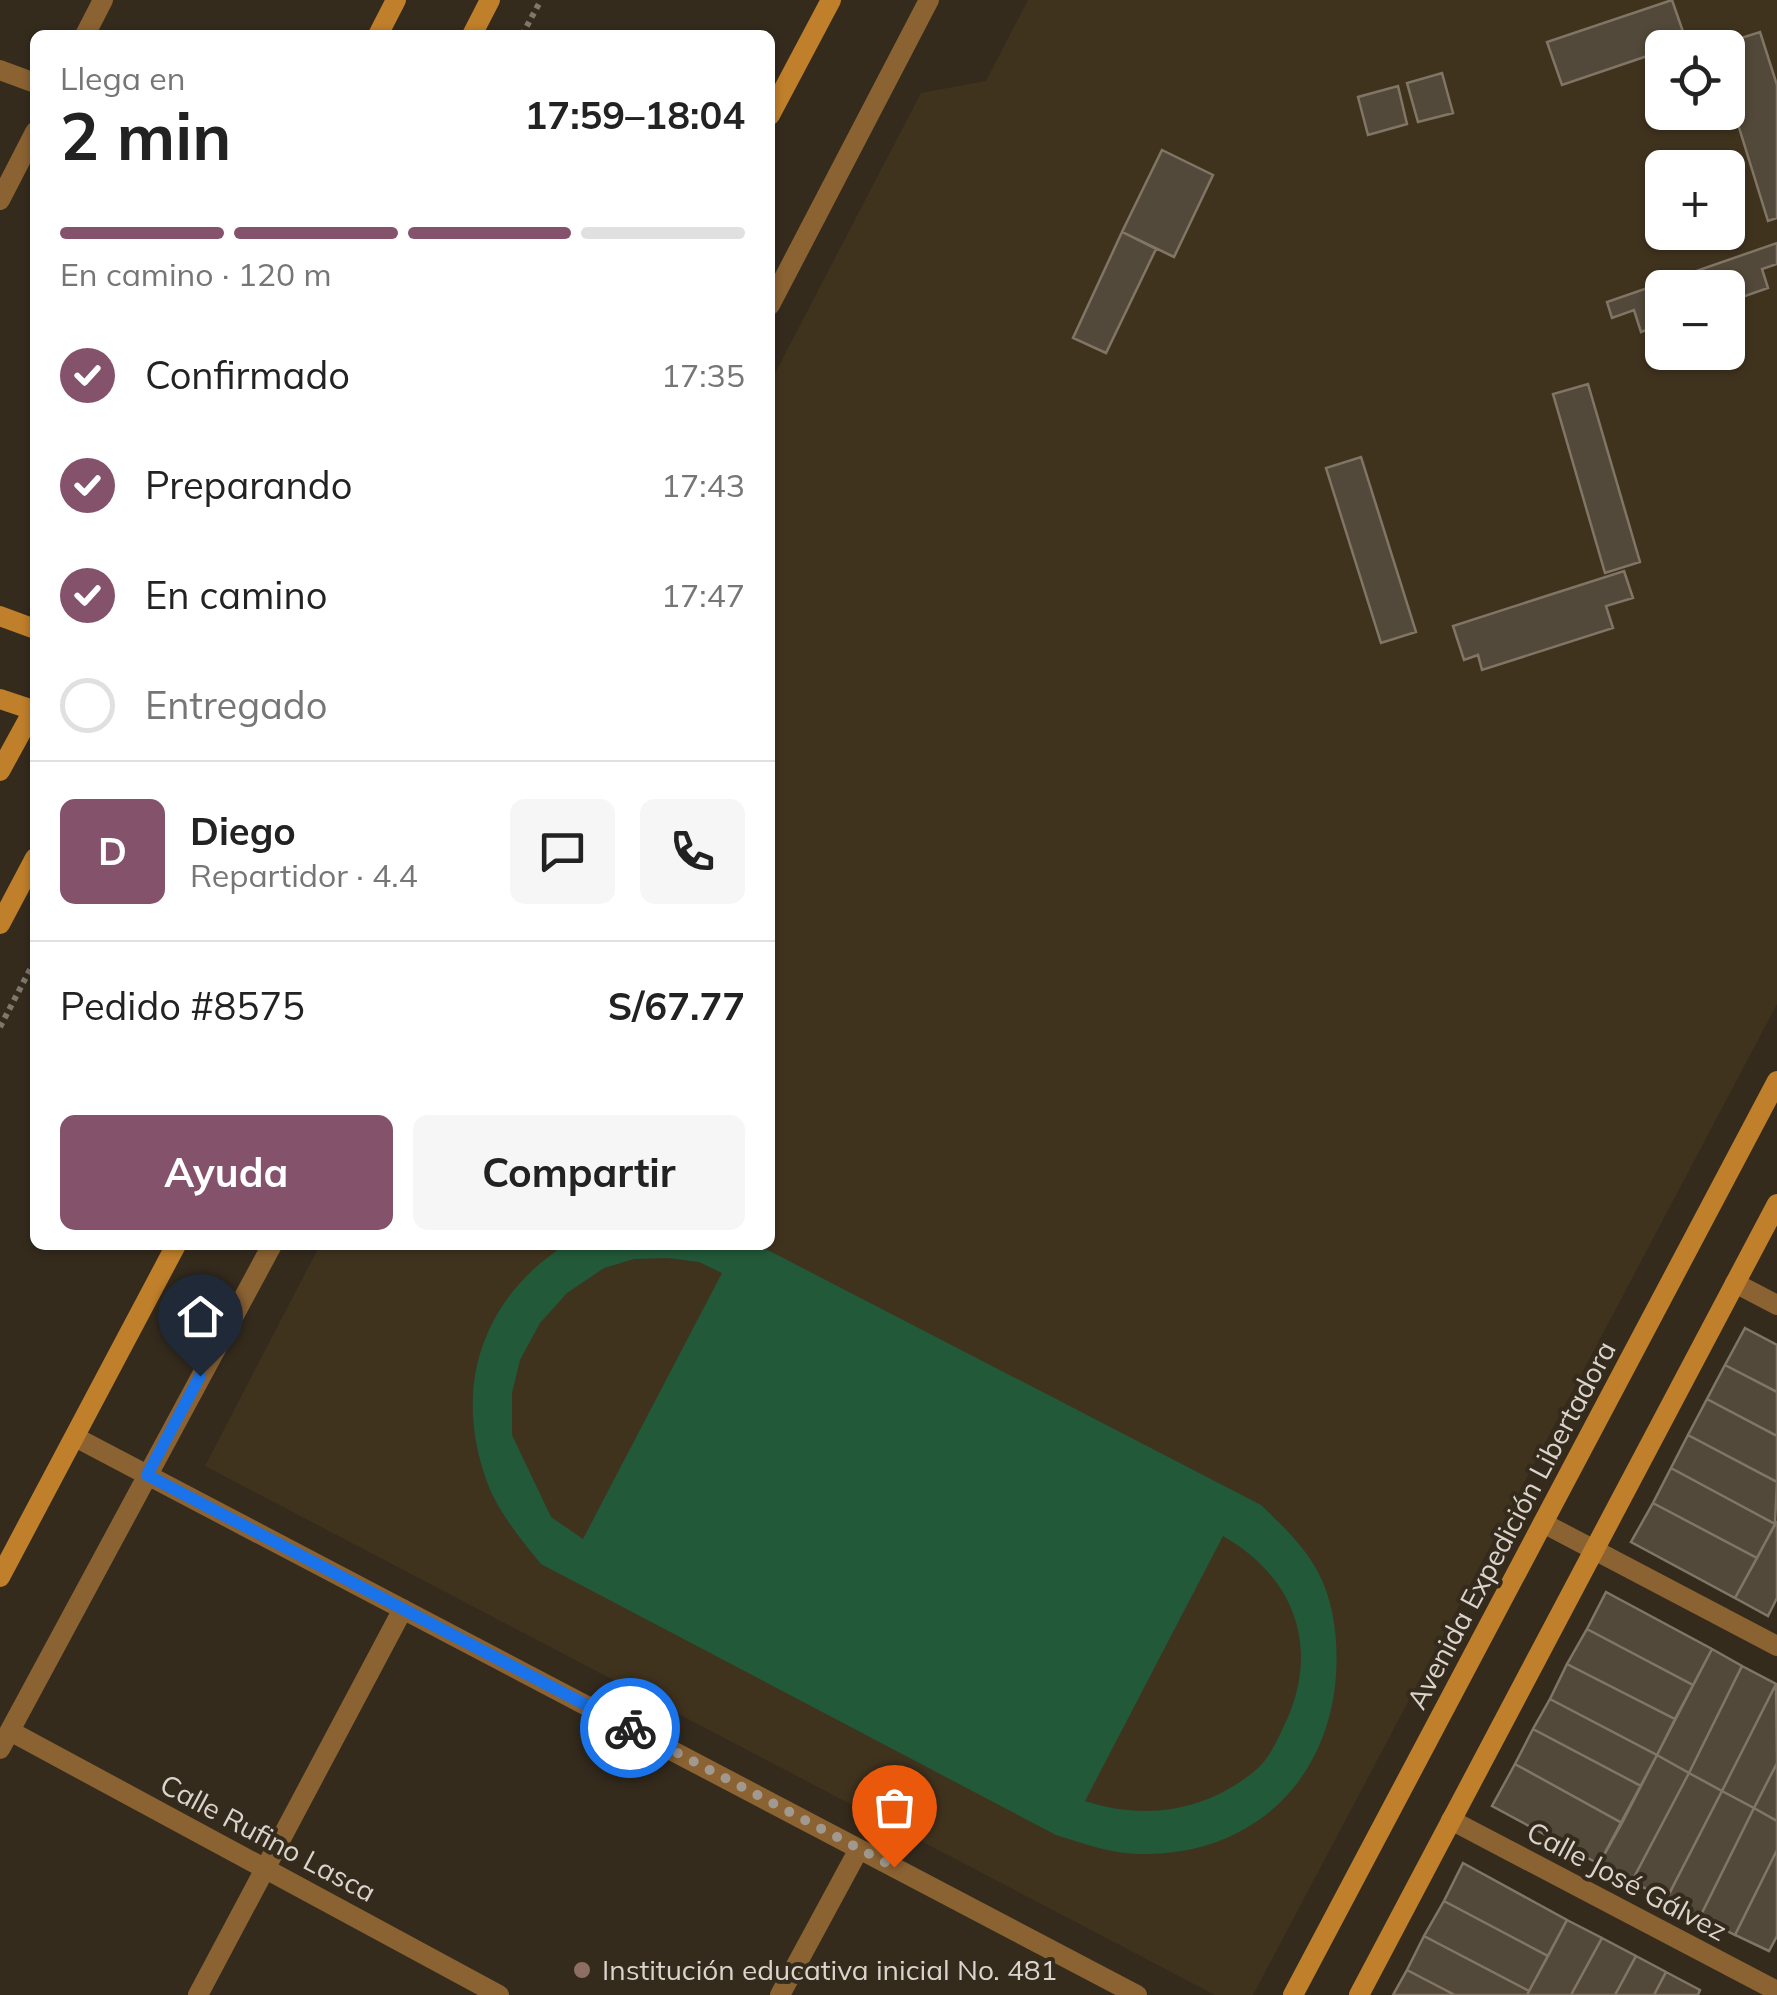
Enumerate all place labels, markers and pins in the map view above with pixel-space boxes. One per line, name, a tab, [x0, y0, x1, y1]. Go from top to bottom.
pin	[158, 1274, 243, 1377]
pin	[852, 1765, 937, 1868]
place label: Institución educativa inicial No. 481	[602, 1952, 1057, 1987]
marker: Institución educativa inicial No. 481	[571, 1959, 593, 1981]

